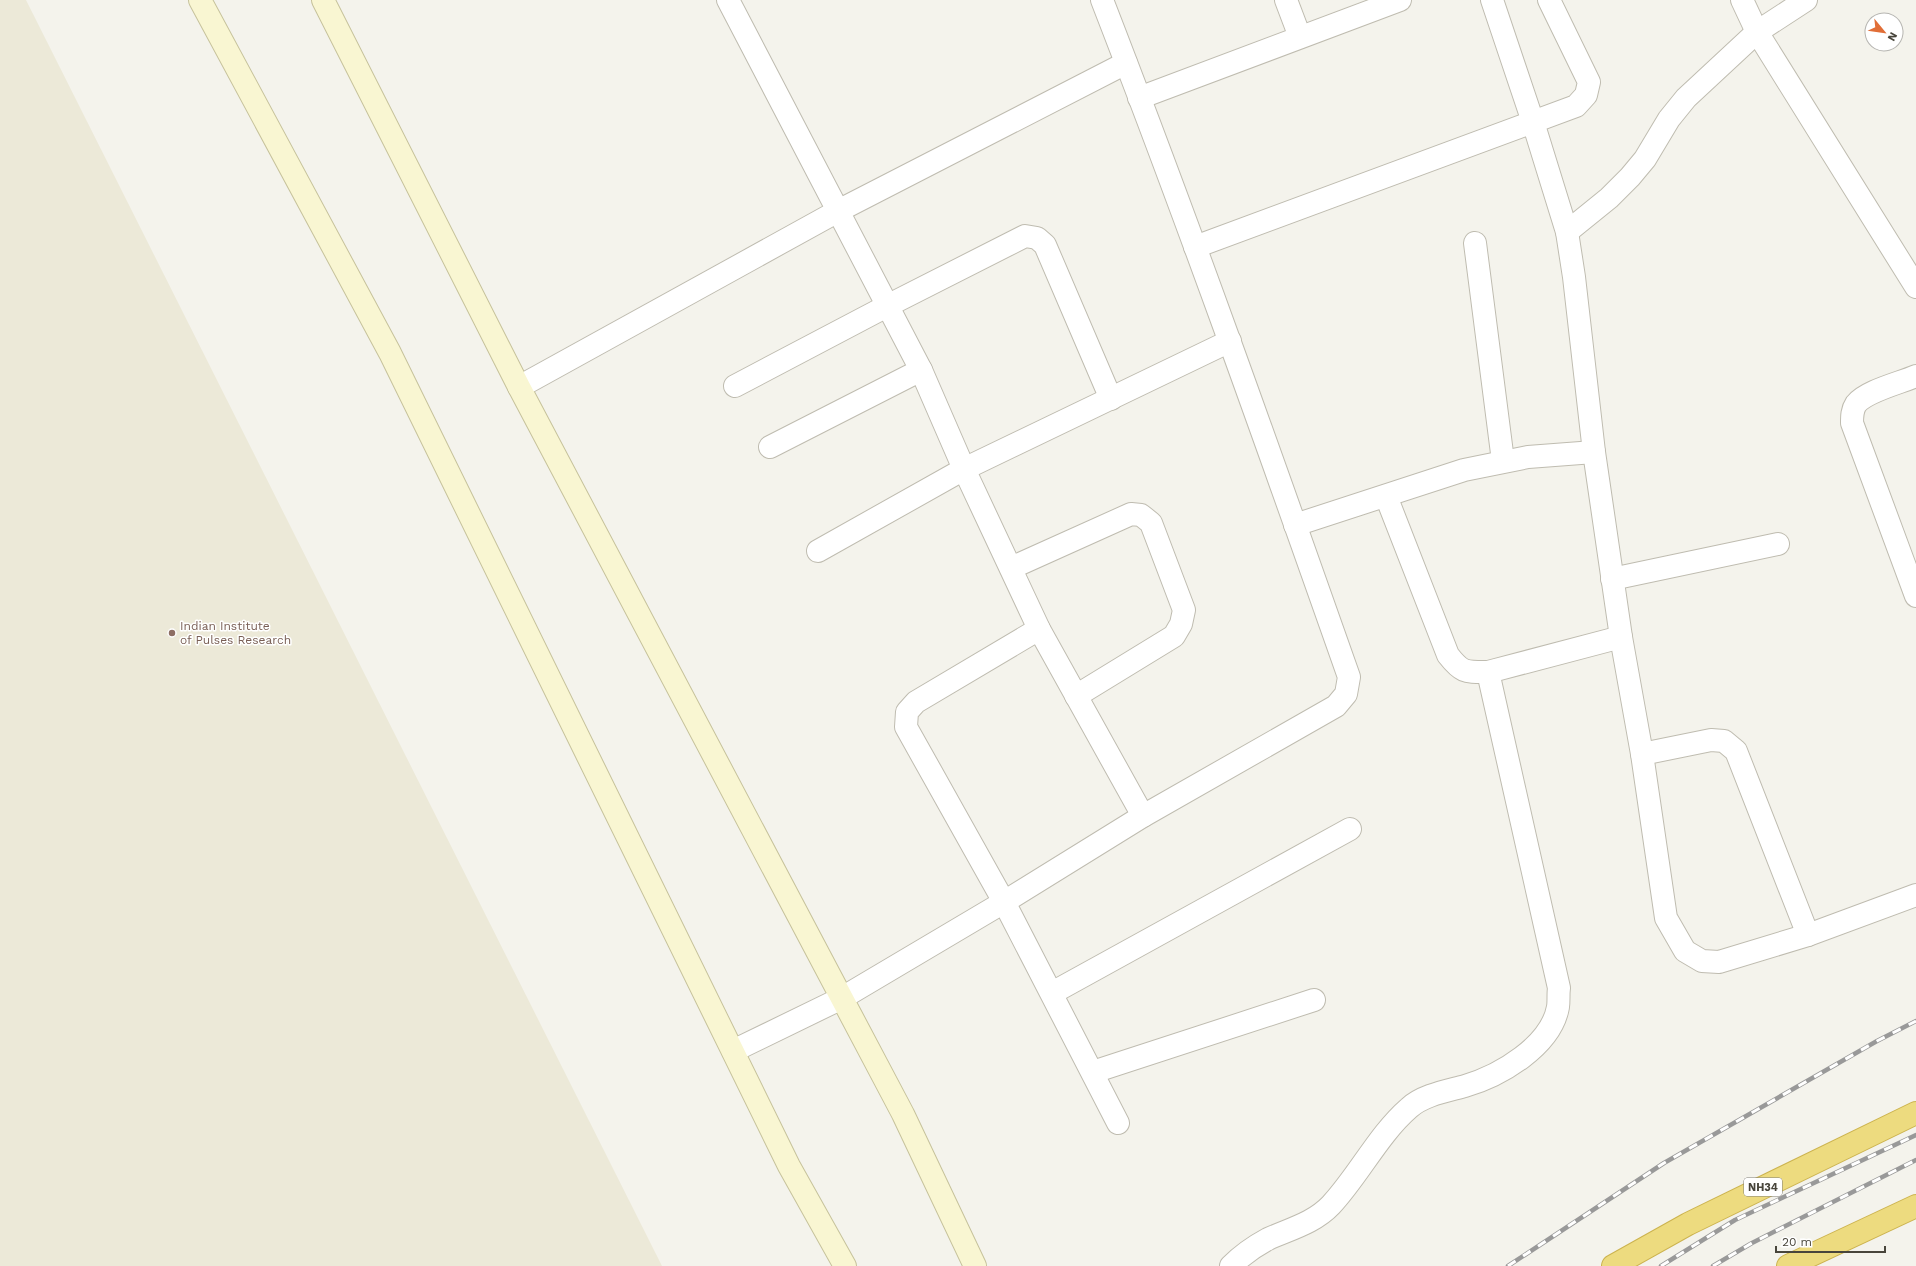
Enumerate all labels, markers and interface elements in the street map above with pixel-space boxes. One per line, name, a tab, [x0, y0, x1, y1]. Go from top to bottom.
north arrow	[1864, 12, 1904, 52]
text: N	[1885, 30, 1900, 43]
place label: Indian Institute of Pulses Research	[180, 619, 291, 647]
marker: Indian Institute of Pulses Research	[167, 628, 177, 638]
road number: NH34	[1744, 1178, 1782, 1196]
scale bar	[1776, 1228, 1885, 1254]
text: 20 m	[1782, 1235, 1812, 1249]

